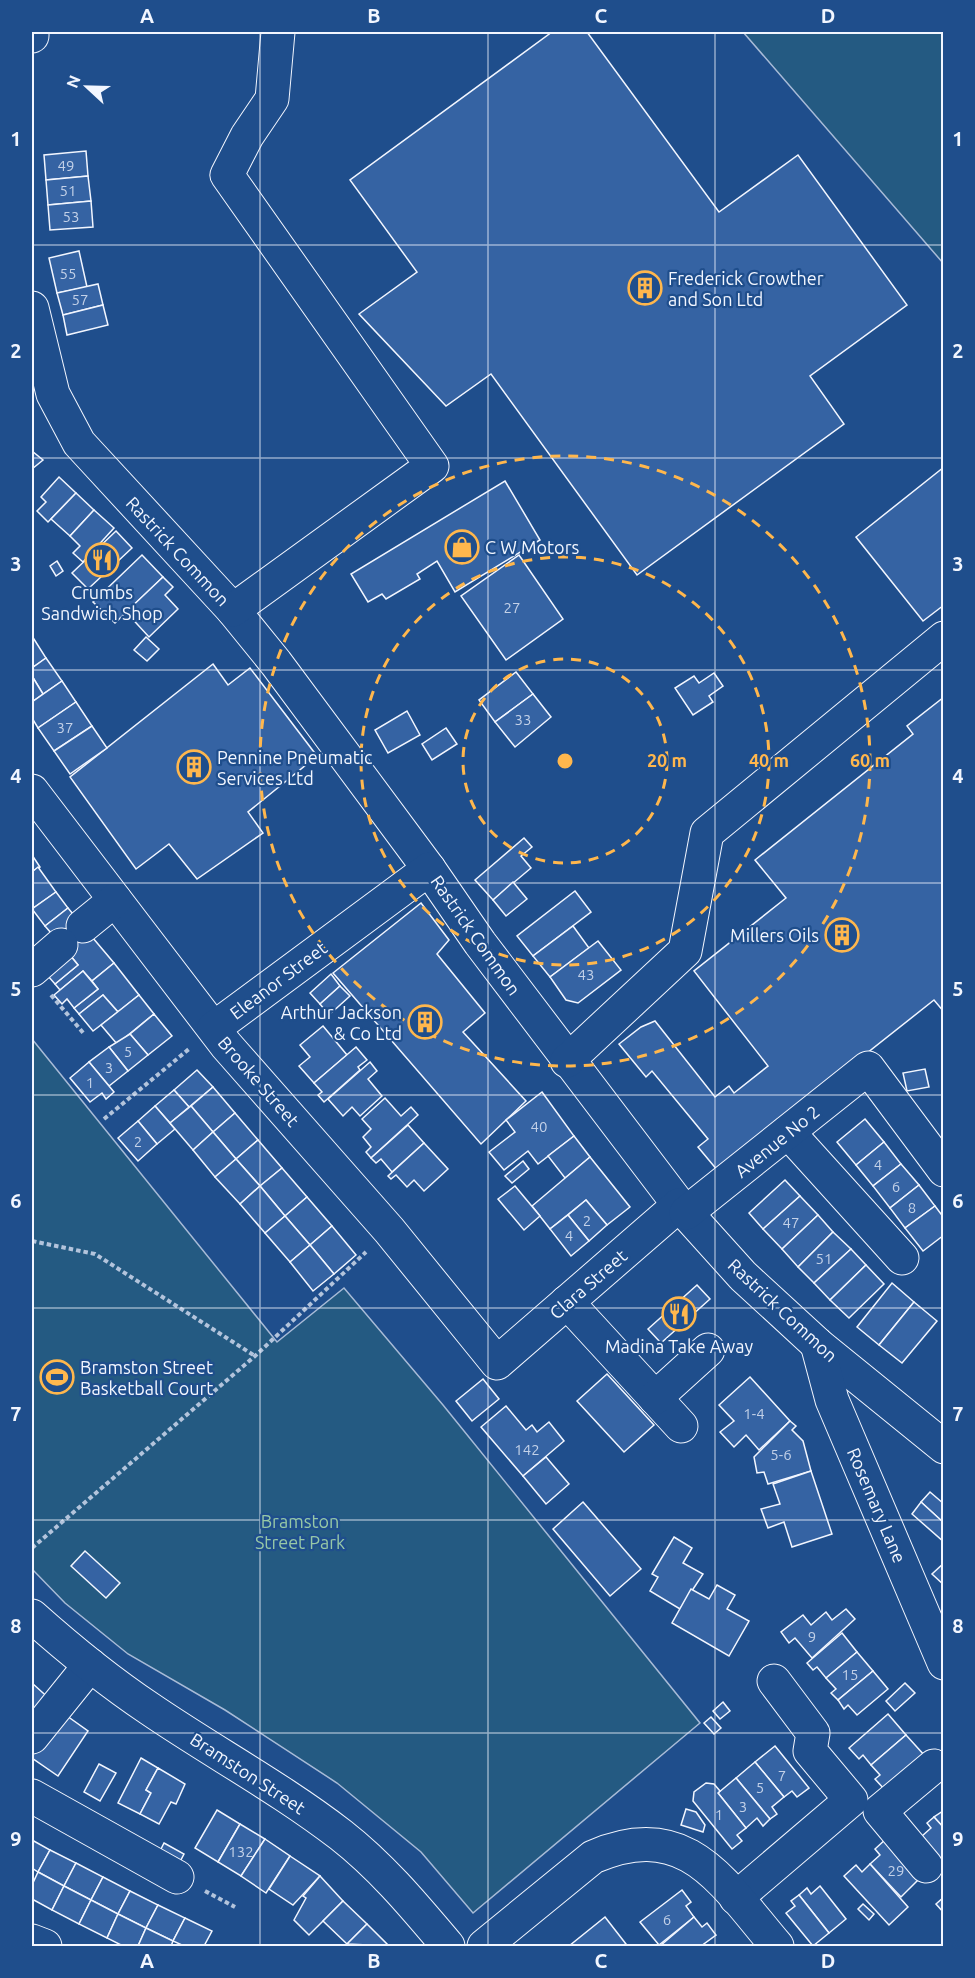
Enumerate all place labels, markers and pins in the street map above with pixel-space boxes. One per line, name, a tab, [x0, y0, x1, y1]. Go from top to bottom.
place label: Frederick Crowther and Son Ltd	[668, 268, 824, 309]
building icon: Frederick Crowther and Son Ltd	[627, 270, 663, 306]
shop icon: C W Motors	[444, 529, 480, 565]
place label: C W Motors	[485, 537, 579, 557]
restaurant icon: Crumbs Sandwich Shop	[84, 542, 120, 578]
place label: Crumbs Sandwich Shop	[41, 582, 163, 623]
place label: Pennine Pneumatic Services Ltd	[217, 747, 372, 788]
building icon: Pennine Pneumatic Services Ltd	[176, 749, 212, 785]
centre of rings	[555, 751, 575, 771]
building icon: Millers Oils	[824, 917, 860, 953]
place label: Millers Oils	[730, 925, 819, 945]
place label: Arthur Jackson & Co Ltd	[281, 1002, 402, 1043]
building icon: Arthur Jackson & Co Ltd	[407, 1004, 443, 1040]
restaurant icon: Madina Take Away	[661, 1296, 697, 1332]
place label: Madina Take Away	[605, 1336, 753, 1356]
place label: Bramston Street Basketball Court	[80, 1357, 213, 1398]
sports icon: Bramston Street Basketball Court	[39, 1359, 75, 1395]

